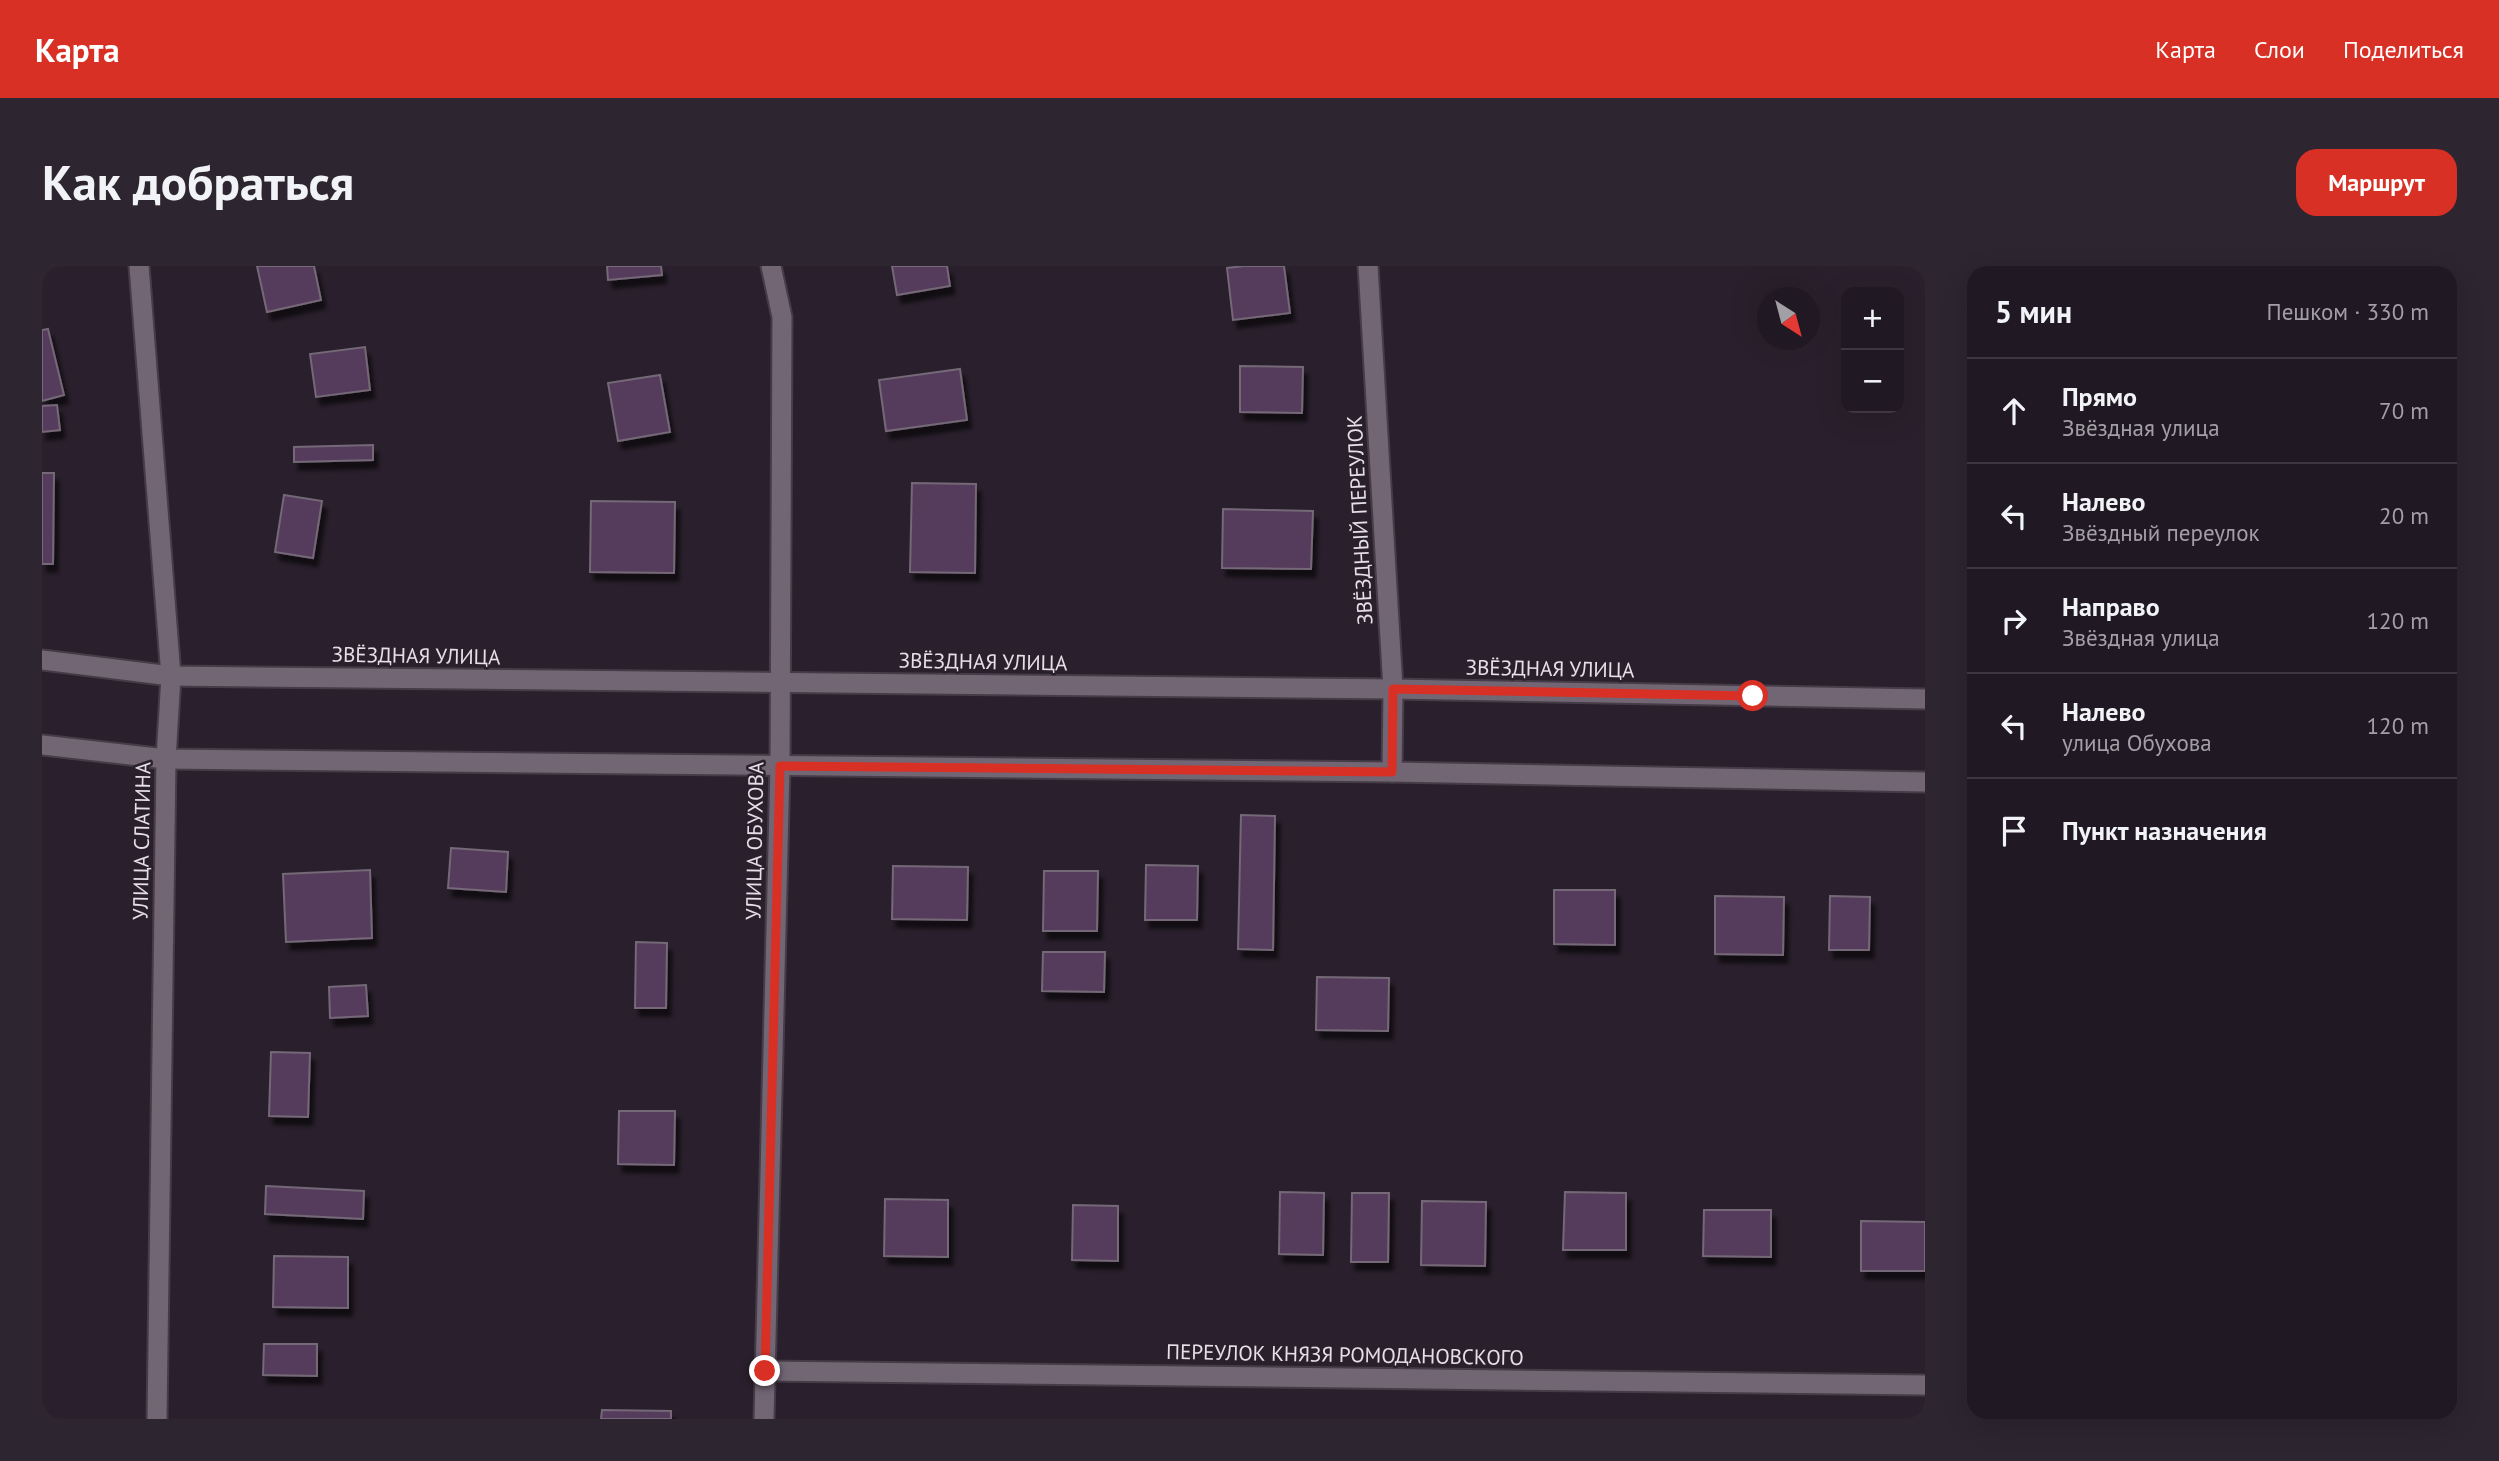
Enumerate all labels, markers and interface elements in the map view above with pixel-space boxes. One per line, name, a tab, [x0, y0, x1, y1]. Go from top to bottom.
text: Карта	[35, 28, 120, 71]
text: Карта	[2155, 34, 2216, 65]
text: Слои	[2254, 34, 2305, 65]
text: Поделиться	[2343, 34, 2464, 65]
button: Маршрут	[2296, 149, 2457, 216]
text: Как добраться	[42, 150, 354, 214]
north arrow	[1757, 287, 1820, 350]
map controls	[1841, 287, 1904, 413]
button: +	[1841, 287, 1904, 350]
text: 5 мин	[1995, 292, 2072, 331]
text: Пешком · 330 m	[2266, 297, 2429, 326]
button: −	[1841, 350, 1904, 413]
text: Прямо	[2062, 380, 2137, 413]
icon: ahead	[1995, 392, 2033, 430]
text: 70 m	[2379, 396, 2429, 425]
text: Звёздная улица	[2062, 413, 2220, 442]
street label: ЗВЁЗДНЫЙ ПЕРЕУЛОК	[1341, 414, 1378, 625]
text: Налево	[2062, 485, 2146, 518]
icon: left	[1995, 497, 2033, 535]
text: 20 m	[2379, 501, 2429, 530]
text: Звёздный переулок	[2062, 518, 2260, 547]
text: Направо	[2062, 590, 2160, 623]
icon: right	[1995, 602, 2033, 640]
text: 120 m	[2367, 606, 2429, 635]
text: Звёздная улица	[2062, 623, 2220, 652]
street label: ЗВЁЗДНАЯ УЛИЦА	[331, 641, 501, 670]
street label: ЗВЁЗДНАЯ УЛИЦА	[898, 647, 1068, 676]
street label: ЗВЁЗДНАЯ УЛИЦА	[1465, 654, 1635, 683]
route start	[1737, 680, 1768, 711]
text: Налево	[2062, 695, 2146, 728]
icon: left	[1995, 707, 2033, 745]
text: 120 m	[2367, 711, 2429, 740]
text: улица Обухова	[2062, 728, 2212, 757]
street label: УЛИЦА СЛАТИНА	[127, 761, 156, 920]
street label: УЛИЦА ОБУХОВА	[740, 761, 769, 920]
icon: arrive	[1995, 812, 2033, 850]
text: Пункт назначения	[2062, 814, 2267, 847]
street label: ПЕРЕУЛОК КНЯЗЯ РОМОДАНОВСКОГО	[1166, 1338, 1524, 1371]
route end	[749, 1355, 780, 1386]

